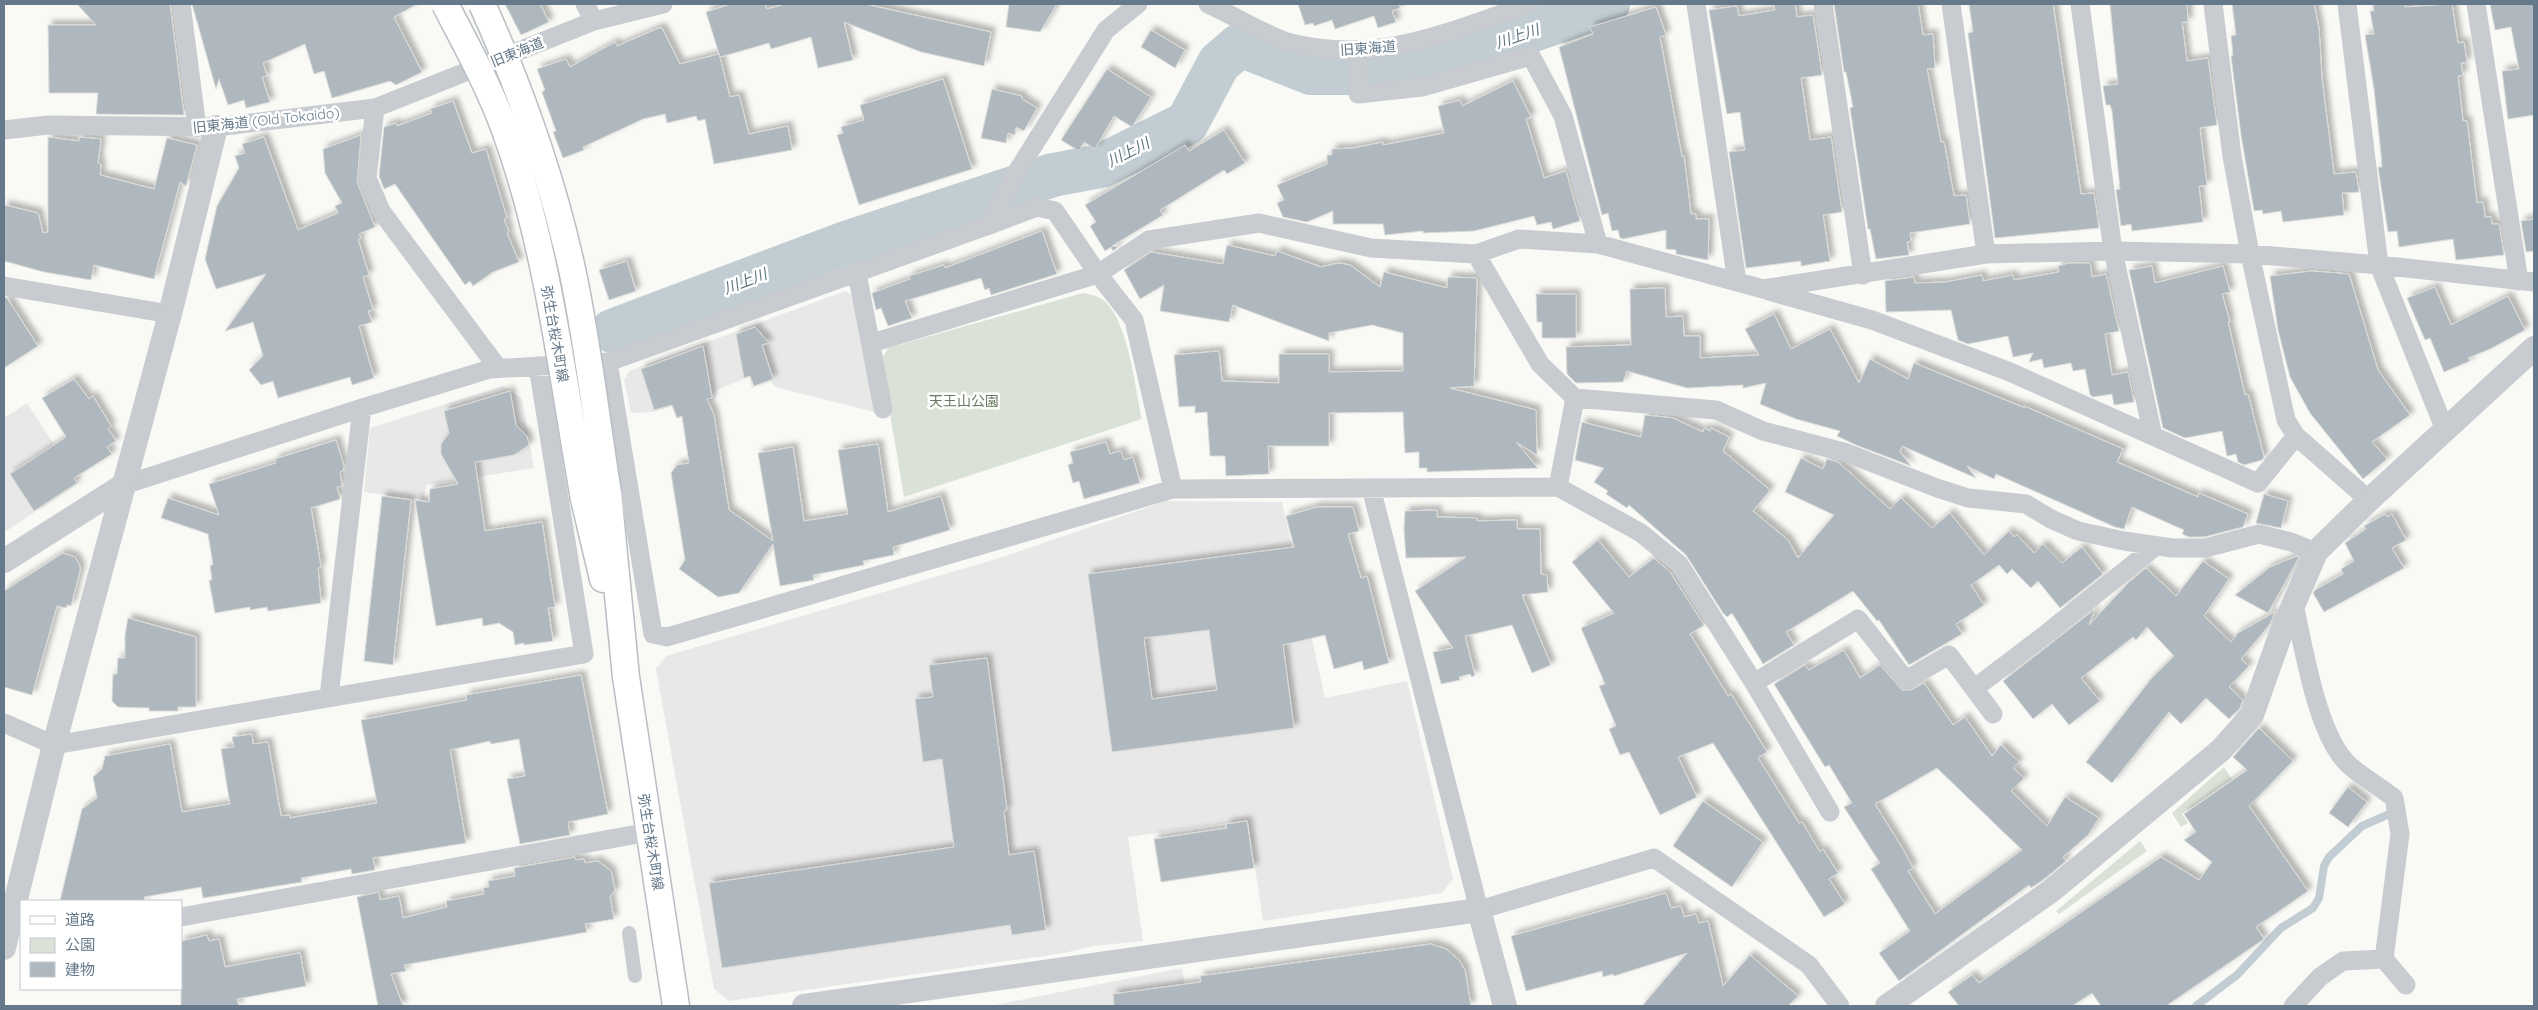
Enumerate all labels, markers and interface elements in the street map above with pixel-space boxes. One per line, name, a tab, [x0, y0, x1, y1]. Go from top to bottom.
water label: 川上川	[1493, 19, 1543, 52]
street label: 旧東海道	[488, 33, 546, 71]
street label: 旧東海道	[1339, 37, 1397, 59]
street label: 旧東海道 (Old Tokaido)	[192, 103, 340, 137]
water label: 川上川	[1104, 132, 1154, 171]
water label: 川上川	[721, 263, 771, 298]
street label: 弥生台桜木町線	[538, 284, 572, 384]
park label: 天王山公園	[929, 392, 999, 410]
street label: 弥生台桜木町線	[634, 792, 668, 892]
legend	[20, 900, 182, 990]
text: 道路	[65, 910, 95, 929]
text: 公園	[65, 935, 95, 954]
text: 建物	[65, 960, 95, 979]

